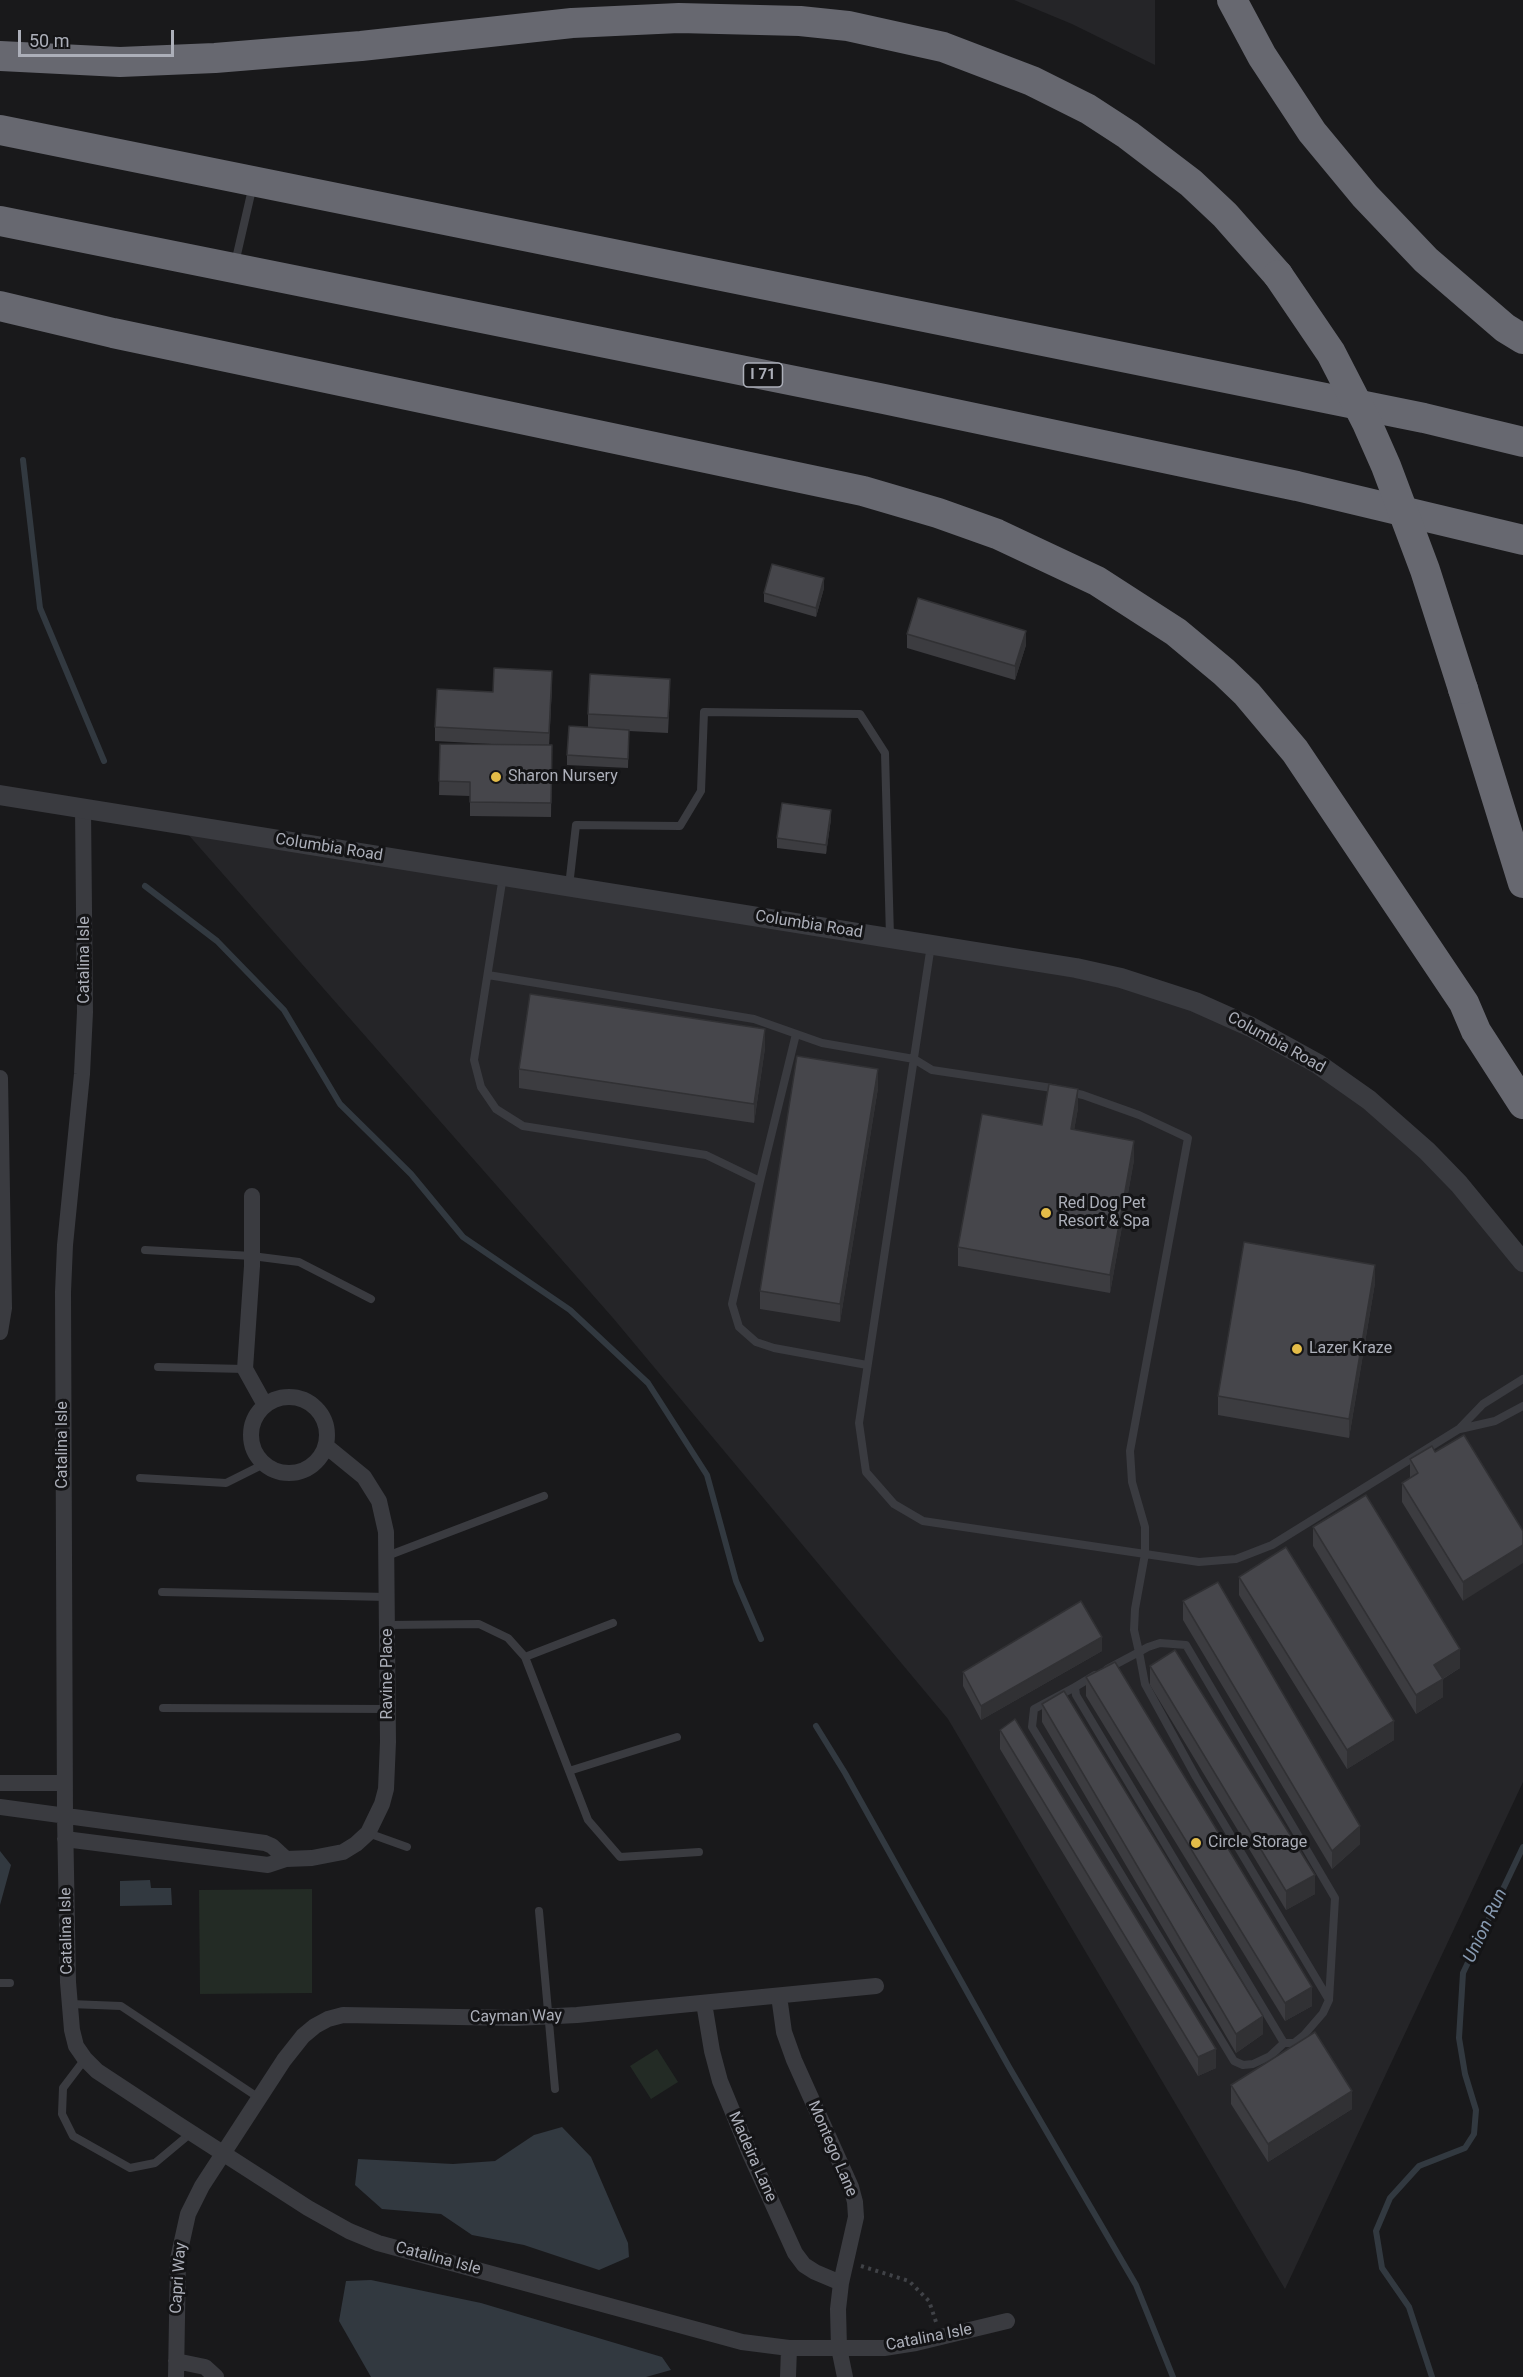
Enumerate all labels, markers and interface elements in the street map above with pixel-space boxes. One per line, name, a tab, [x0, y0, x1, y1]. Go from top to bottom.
scale bar	[21, 18, 177, 56]
text: 50 m	[29, 30, 69, 51]
road number: I 71	[744, 363, 783, 387]
place label: Sharon Nursery	[508, 767, 618, 787]
marker: Sharon Nursery	[489, 770, 503, 784]
street label: Columbia Road	[274, 830, 384, 866]
street label: Columbia Road	[754, 907, 864, 943]
street label: Catalina Isle	[75, 916, 95, 1004]
street label: Columbia Road	[1224, 1008, 1328, 1078]
place label: Red Dog Pet Resort & Spa	[1058, 1194, 1150, 1232]
marker: Red Dog Pet Resort & Spa	[1039, 1206, 1053, 1220]
place label: Lazer Kraze	[1309, 1339, 1392, 1359]
marker: Lazer Kraze	[1290, 1342, 1304, 1356]
street label: Catalina Isle	[53, 1401, 73, 1489]
street label: Ravine Place	[378, 1629, 398, 1719]
place label: Circle Storage	[1208, 1833, 1307, 1853]
marker: Circle Storage	[1189, 1836, 1203, 1850]
water label: Union Run	[1459, 1886, 1513, 1966]
street label: Catalina Isle	[57, 1887, 77, 1975]
street label: Cayman Way	[470, 2007, 562, 2027]
street label: Montego Lane	[803, 2098, 861, 2200]
street label: Madeira Lane	[724, 2109, 780, 2205]
street label: Catalina Isle	[393, 2238, 483, 2280]
street label: Capri Way	[167, 2242, 191, 2314]
street label: Catalina Isle	[884, 2320, 974, 2356]

